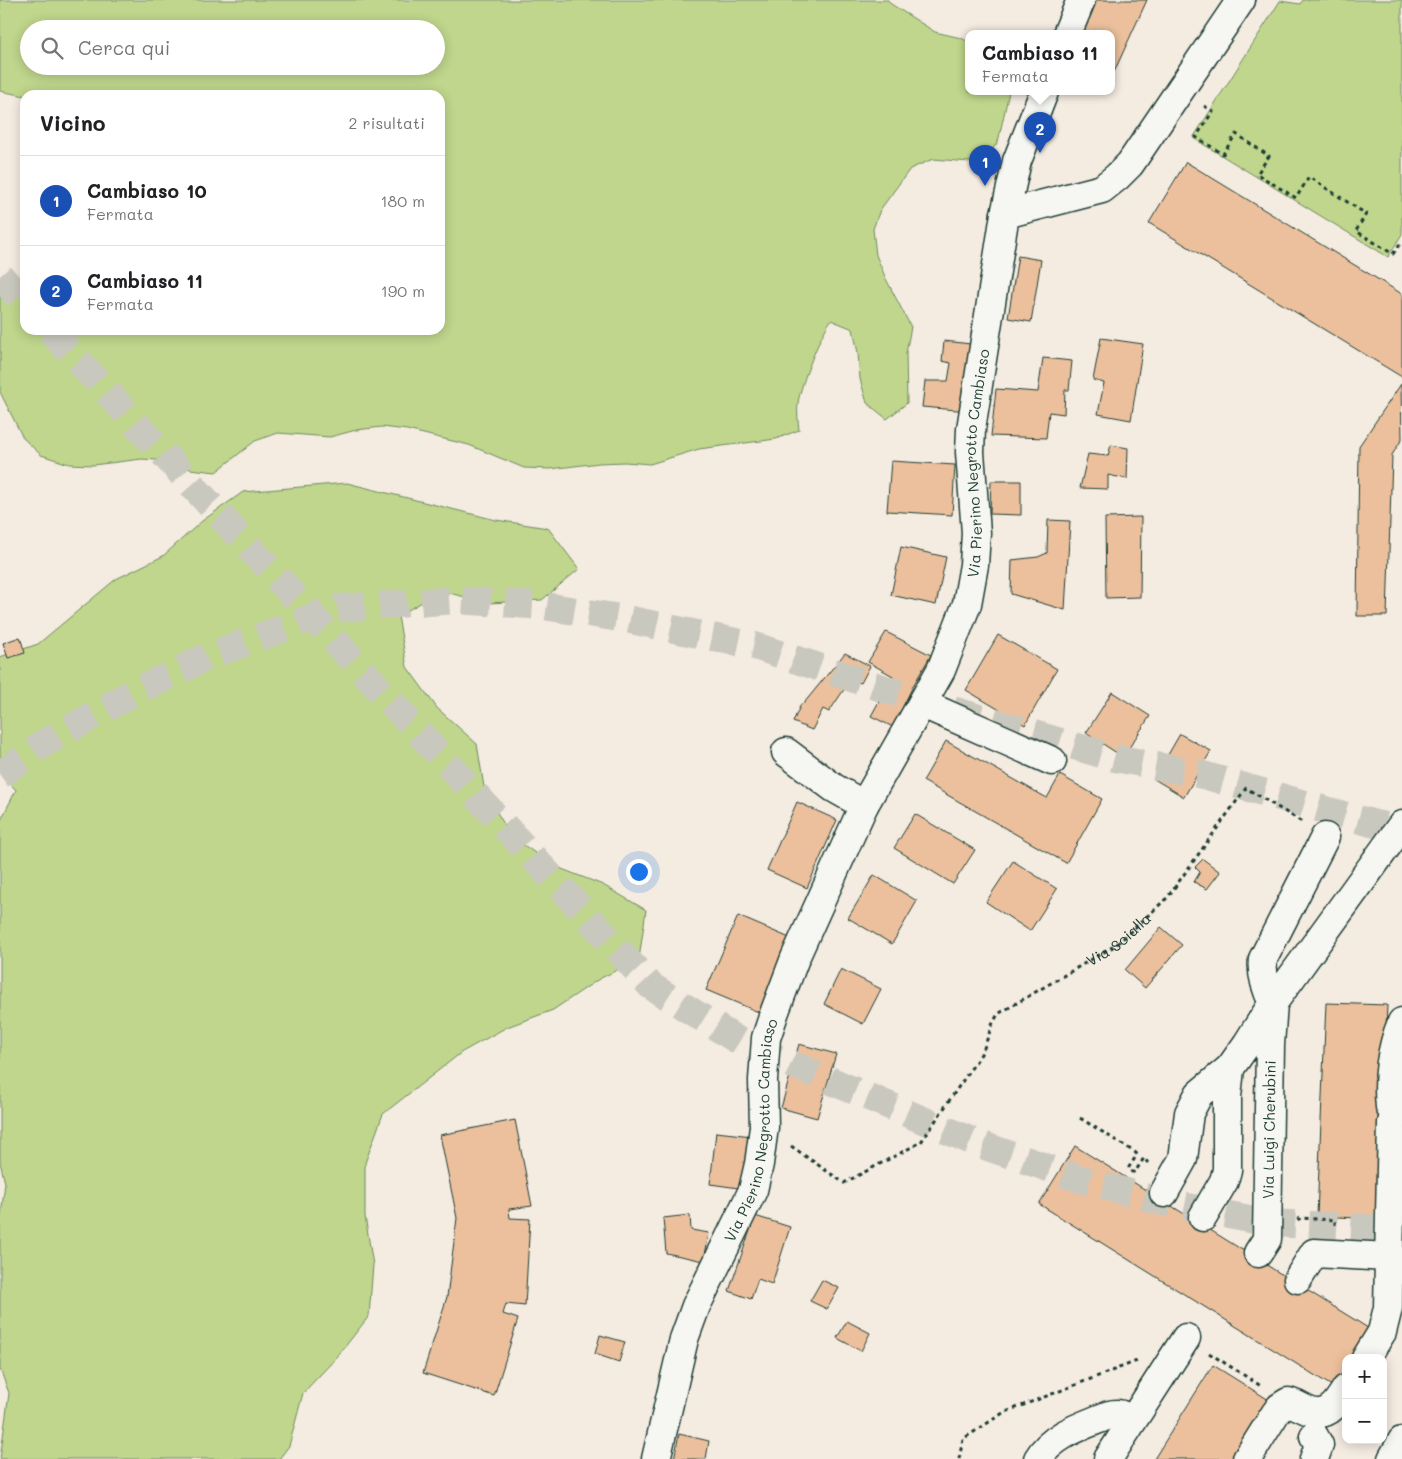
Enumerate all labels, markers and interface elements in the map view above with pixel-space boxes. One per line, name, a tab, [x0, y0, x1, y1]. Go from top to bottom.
search box	[20, 20, 445, 75]
popup	[965, 30, 1115, 95]
icon: search	[38, 34, 66, 62]
text: Cerca qui	[78, 35, 170, 60]
text: Cambiaso 11	[982, 40, 1098, 65]
text: Fermata	[982, 65, 1049, 86]
text: Vicino	[40, 109, 105, 136]
text: 2 risultati	[349, 112, 425, 133]
pin: 2	[1024, 112, 1056, 153]
pin: 1	[969, 145, 1001, 186]
text: Cambiaso 10	[87, 178, 207, 203]
text: 1	[52, 190, 60, 211]
text: 180 m	[380, 190, 425, 211]
text: Fermata	[87, 203, 154, 224]
text: Cambiaso 11	[87, 268, 203, 293]
text: 2	[52, 280, 60, 301]
text: 190 m	[381, 280, 425, 301]
text: Fermata	[87, 293, 154, 314]
street label: Via Pierino Negrotto Cambiaso	[960, 347, 994, 579]
your location	[626, 859, 652, 885]
street label: Via Scialla	[1082, 908, 1155, 970]
street label: Via Pierino Negrotto Cambiaso	[719, 1016, 782, 1245]
street label: Via Luigi Cherubini	[1258, 1060, 1280, 1199]
map controls	[1342, 1354, 1387, 1444]
button: +	[1342, 1354, 1387, 1399]
button: −	[1342, 1399, 1387, 1444]

